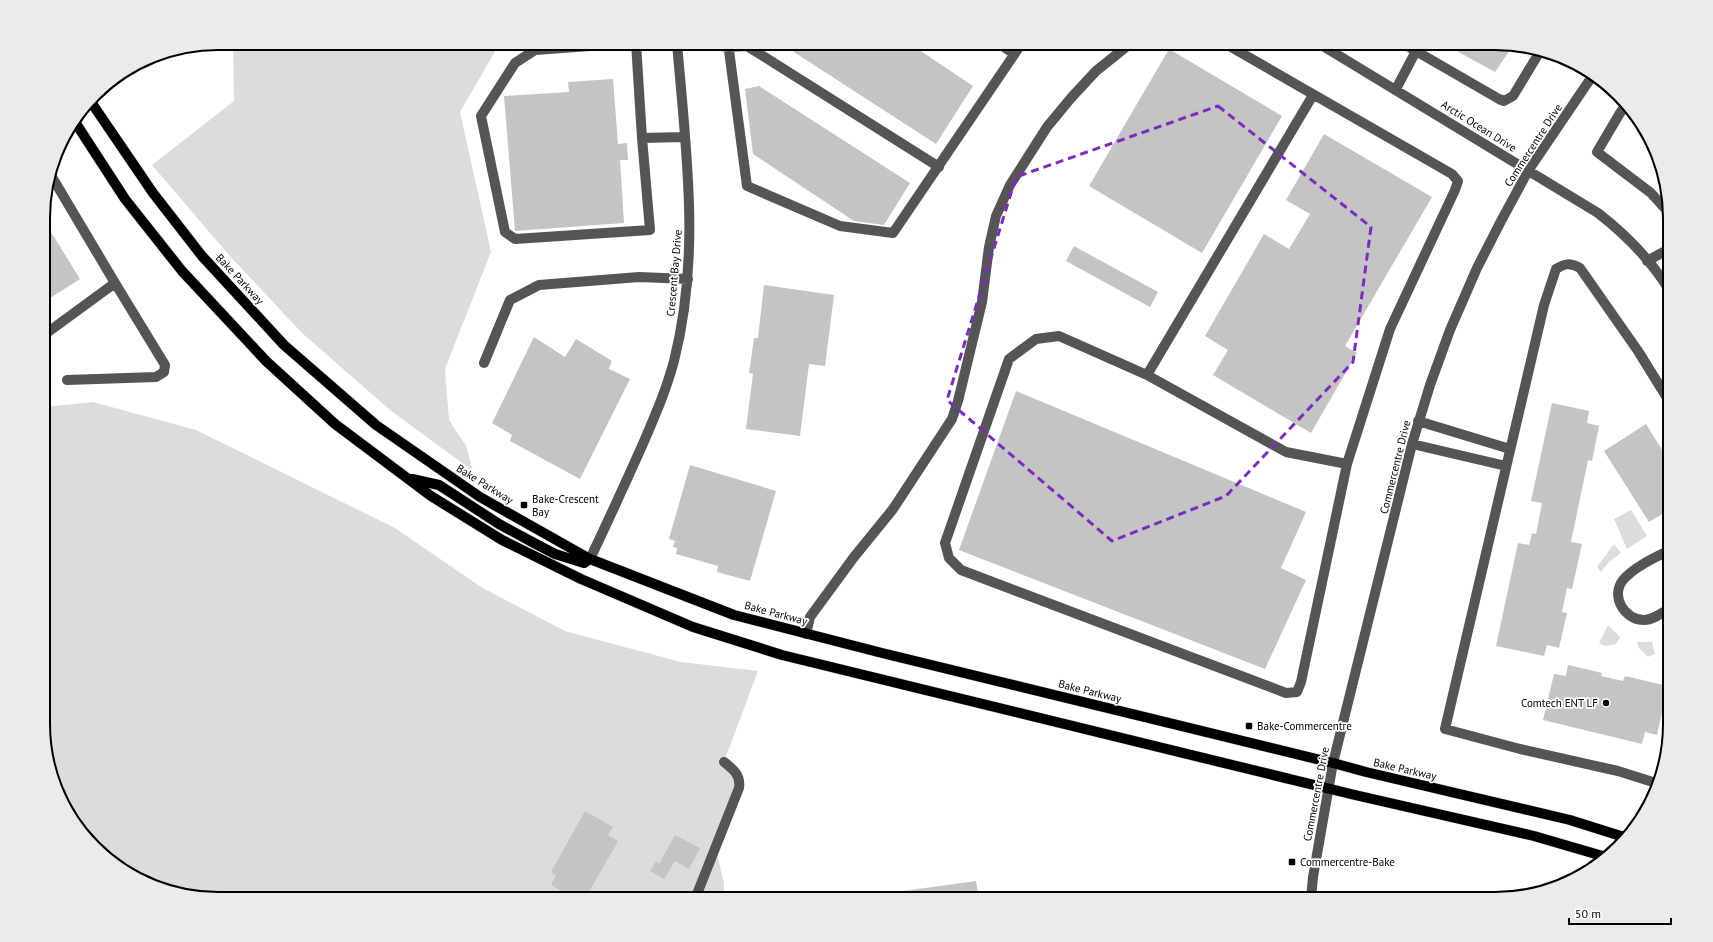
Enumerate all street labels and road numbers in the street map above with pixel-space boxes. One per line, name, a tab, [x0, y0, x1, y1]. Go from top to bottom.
street label: Arctic Ocean Drive	[1439, 97, 1520, 155]
street label: Commercentre Drive	[1501, 101, 1565, 189]
street label: Crescent Bay Drive	[663, 229, 685, 317]
street label: Bake Parkway	[213, 251, 268, 308]
street label: Commercentre Drive	[1377, 418, 1413, 515]
street label: Bake Parkway	[454, 461, 517, 507]
street label: Bake Parkway	[743, 598, 810, 628]
street label: Bake Parkway	[1057, 676, 1124, 706]
street label: Commercentre Drive	[1300, 745, 1332, 842]
street label: Bake Parkway	[1372, 755, 1439, 783]

